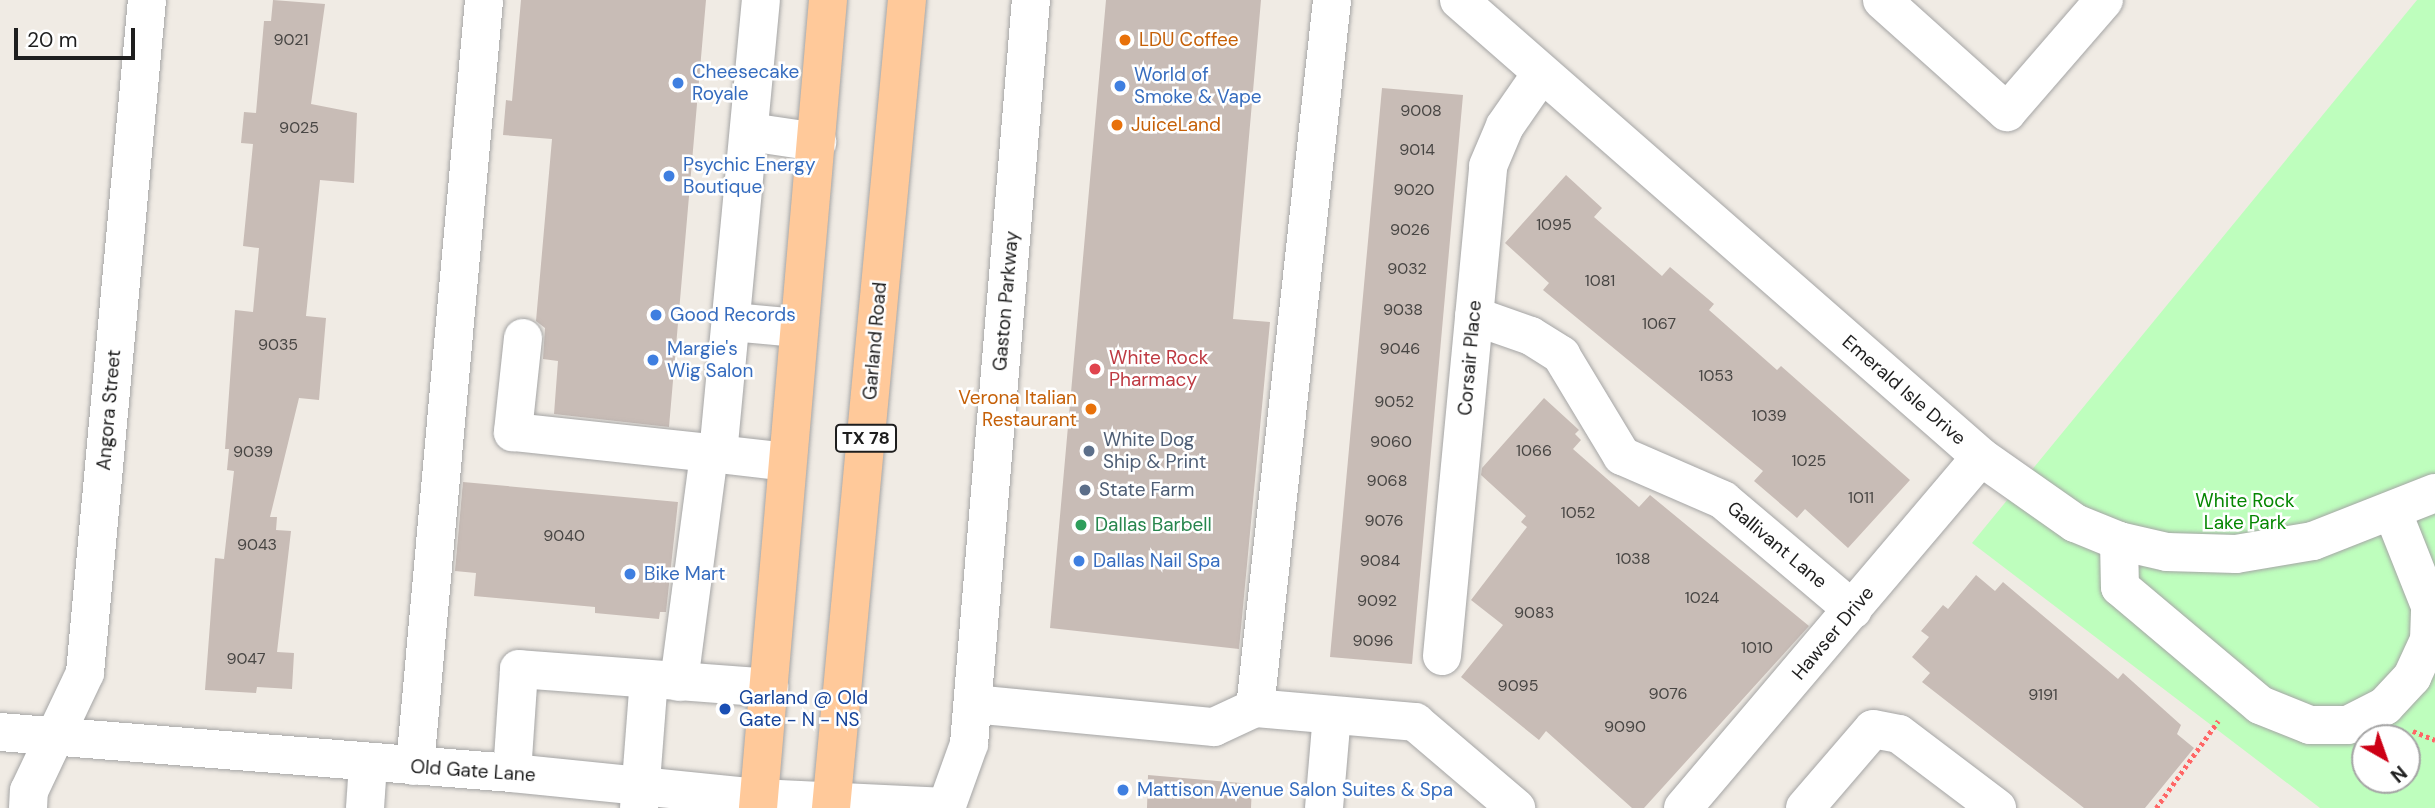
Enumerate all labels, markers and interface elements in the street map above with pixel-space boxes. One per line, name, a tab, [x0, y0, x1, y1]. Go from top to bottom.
scale bar	[18, 14, 138, 58]
text: 20 m	[27, 26, 78, 54]
place label: LDU Coffee	[1139, 29, 1239, 51]
house number: 9021	[273, 30, 309, 50]
marker: LDU Coffee	[1117, 32, 1133, 48]
place label: Cheesecake Royale	[692, 61, 799, 105]
place label: World of Smoke & Vape	[1134, 64, 1262, 108]
marker: Cheesecake Royale	[670, 75, 686, 91]
marker: World of Smoke & Vape	[1112, 78, 1128, 94]
house number: 9008	[1400, 101, 1442, 121]
place label: JuiceLand	[1131, 114, 1221, 136]
marker: JuiceLand	[1109, 117, 1125, 133]
house number: 9025	[279, 118, 319, 138]
house number: 9014	[1399, 140, 1435, 160]
place label: Psychic Energy Boutique	[683, 154, 816, 198]
marker: Psychic Energy Boutique	[661, 168, 677, 184]
house number: 9020	[1394, 180, 1434, 200]
house number: 1095	[1536, 215, 1572, 235]
house number: 9026	[1390, 220, 1430, 240]
street label: Gaston Parkway	[989, 230, 1023, 372]
house number: 9032	[1387, 259, 1427, 279]
house number: 1081	[1585, 271, 1615, 291]
street label: Garland Road	[858, 281, 892, 401]
street label: Corsair Place	[1454, 299, 1486, 417]
house number: 9038	[1383, 300, 1423, 320]
place label: Good Records	[670, 304, 796, 326]
marker: Good Records	[648, 307, 664, 323]
house number: 1067	[1642, 314, 1676, 334]
street label: Emerald Isle Drive	[1838, 330, 1970, 450]
house number: 9035	[258, 335, 298, 355]
place label: Margie's Wig Salon	[667, 338, 753, 382]
house number: 9046	[1380, 339, 1420, 359]
place label: White Rock Pharmacy	[1109, 347, 1208, 391]
street label: Angora Street	[92, 349, 126, 471]
marker: Margie's Wig Salon	[645, 352, 661, 368]
marker: White Rock Pharmacy	[1087, 361, 1103, 377]
house number: 1053	[1698, 366, 1734, 386]
place label: Verona Italian Restaurant	[958, 387, 1077, 431]
house number: 9052	[1374, 392, 1414, 412]
marker: Verona Italian Restaurant	[1083, 401, 1099, 417]
house number: 1039	[1752, 406, 1786, 426]
road number: TX 78	[834, 424, 898, 452]
place label: White Dog Ship & Print	[1103, 429, 1206, 473]
house number: 9060	[1370, 432, 1412, 452]
house number: 1066	[1516, 441, 1552, 461]
house number: 9039	[233, 442, 273, 462]
marker: White Dog Ship & Print	[1081, 443, 1097, 459]
house number: 1025	[1792, 451, 1826, 471]
house number: 9068	[1367, 471, 1407, 491]
place label: State Farm	[1099, 479, 1194, 501]
marker: State Farm	[1077, 482, 1093, 498]
house number: 1011	[1848, 488, 1874, 508]
park label: White Rock Lake Park	[2195, 490, 2295, 534]
street label: Gallivant Lane	[1723, 497, 1831, 593]
house number: 1052	[1561, 503, 1595, 523]
house number: 9076	[1365, 511, 1403, 531]
place label: Dallas Barbell	[1095, 514, 1212, 536]
marker: Dallas Barbell	[1073, 517, 1089, 533]
house number: 9040	[543, 526, 585, 546]
house number: 9043	[237, 535, 277, 555]
house number: 1038	[1615, 549, 1651, 569]
place label: Dallas Nail Spa	[1093, 550, 1220, 572]
house number: 9084	[1360, 551, 1400, 571]
marker: Dallas Nail Spa	[1071, 553, 1087, 569]
place label: Bike Mart	[644, 563, 726, 585]
marker: Bike Mart	[622, 566, 638, 582]
street label: Hawser Drive	[1787, 582, 1879, 684]
house number: 1024	[1685, 588, 1719, 608]
house number: 9092	[1357, 591, 1397, 611]
house number: 9083	[1514, 603, 1554, 623]
house number: 9096	[1352, 631, 1394, 651]
house number: 1010	[1741, 638, 1773, 658]
house number: 9047	[226, 649, 266, 669]
house number: 9095	[1498, 676, 1538, 696]
house number: 9076	[1649, 684, 1687, 704]
house number: 9191	[2028, 685, 2058, 705]
place label: Garland @ Old Gate - N - NS	[739, 687, 868, 731]
marker: Garland @ Old Gate - N - NS	[717, 701, 733, 717]
house number: 9090	[1604, 717, 1646, 737]
north arrow	[2351, 724, 2421, 794]
street label: Old Gate Lane	[410, 755, 536, 787]
text: N	[2385, 760, 2412, 788]
place label: Mattison Avenue Salon Suites & Spa	[1137, 779, 1453, 801]
marker: Mattison Avenue Salon Suites & Spa	[1115, 782, 1131, 798]

